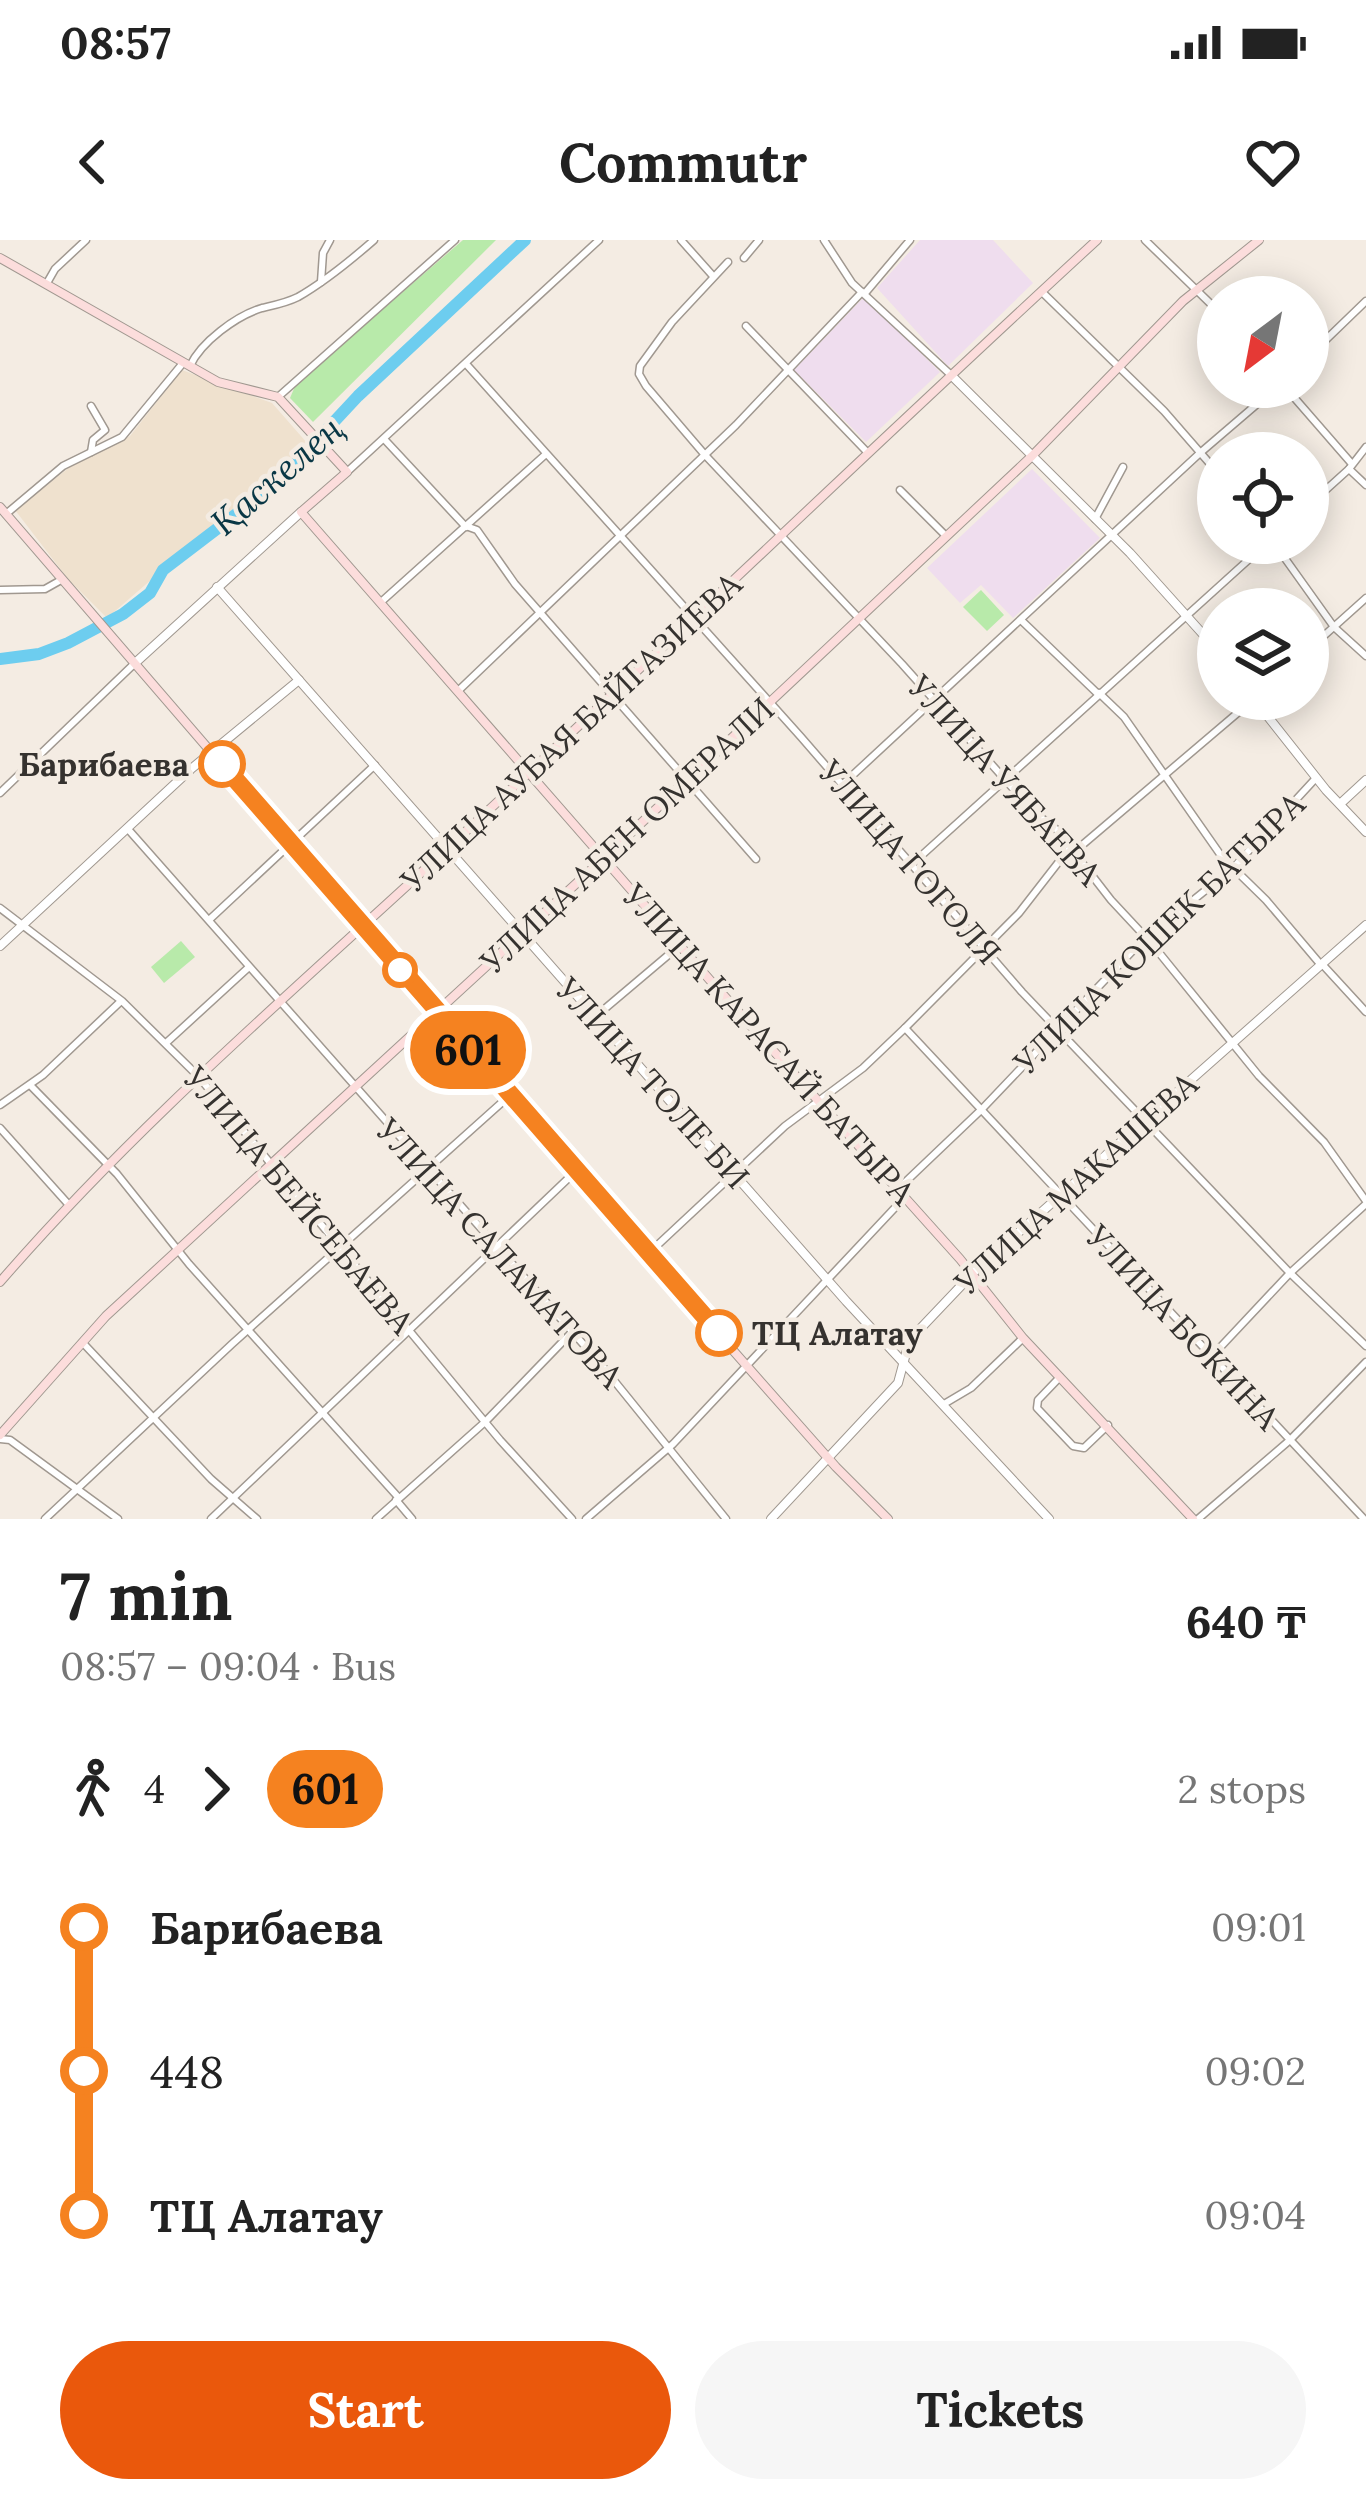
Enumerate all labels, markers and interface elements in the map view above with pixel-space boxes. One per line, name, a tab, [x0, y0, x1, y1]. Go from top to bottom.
text: 08:57	[60, 14, 171, 71]
text: Commutr	[559, 128, 807, 197]
icon: back	[60, 129, 126, 195]
icon: heart	[1240, 129, 1306, 195]
north arrow	[1197, 276, 1329, 408]
map controls	[1197, 276, 1329, 720]
water label: Қаскелең	[201, 405, 353, 545]
button: locate	[1197, 432, 1329, 564]
street label: УЛИЦА АУБАЯ БАЙГАЗИЕВА	[391, 562, 751, 902]
button: layers	[1197, 588, 1329, 720]
street label: УЛИЦА УЯБАЕВА	[899, 665, 1111, 895]
street label: УЛИЦА АБЕН ОМЕРАЛИ	[471, 688, 783, 983]
marker: Барибаева	[200, 742, 244, 786]
place label: Барибаева	[18, 743, 189, 785]
street label: УЛИЦА ГОГОЛЯ	[809, 750, 1010, 973]
street label: УЛИЦА КОШЕК БАТЫРА	[1004, 782, 1314, 1083]
street label: УЛИЦА КАРАСАЙ БАТЫРА	[613, 874, 925, 1214]
unlabelled marker	[384, 954, 416, 986]
street label: УЛИЦА ТОЛЕ БИ	[547, 968, 759, 1197]
line badge: 601	[399, 1011, 537, 1089]
text: 601	[434, 1023, 502, 1077]
street label: УЛИЦА БЕЙСЕБАЕВА	[174, 1057, 424, 1343]
street label: УЛИЦА МАКАШЕВА	[945, 1062, 1207, 1304]
street label: УЛИЦА САЛАМАТОВА	[367, 1109, 633, 1398]
street label: УЛИЦА БОКИНА	[1077, 1215, 1290, 1439]
marker: ТЦ Алатау	[697, 1311, 741, 1355]
place label: ТЦ Алатау	[752, 1312, 924, 1354]
text: 7 min	[60, 1554, 233, 1638]
text: 640 ₸	[1186, 1593, 1306, 1650]
text: 08:57 – 09:04 · Bus	[60, 1641, 396, 1691]
icon: walk	[60, 1756, 126, 1822]
icon: forward	[183, 1756, 249, 1822]
text: 601	[291, 1762, 359, 1816]
text: 4	[144, 1764, 165, 1814]
text: 2 stops	[1177, 1764, 1306, 1814]
text: Барибаева	[150, 1899, 383, 1956]
text: 09:01	[1211, 1902, 1306, 1952]
text: 448	[150, 2043, 224, 2100]
text: 09:02	[1205, 2046, 1306, 2096]
text: ТЦ Алатау	[150, 2187, 383, 2244]
text: 09:04	[1204, 2190, 1306, 2240]
button: Start	[60, 2341, 671, 2479]
button: Tickets	[695, 2341, 1306, 2479]

